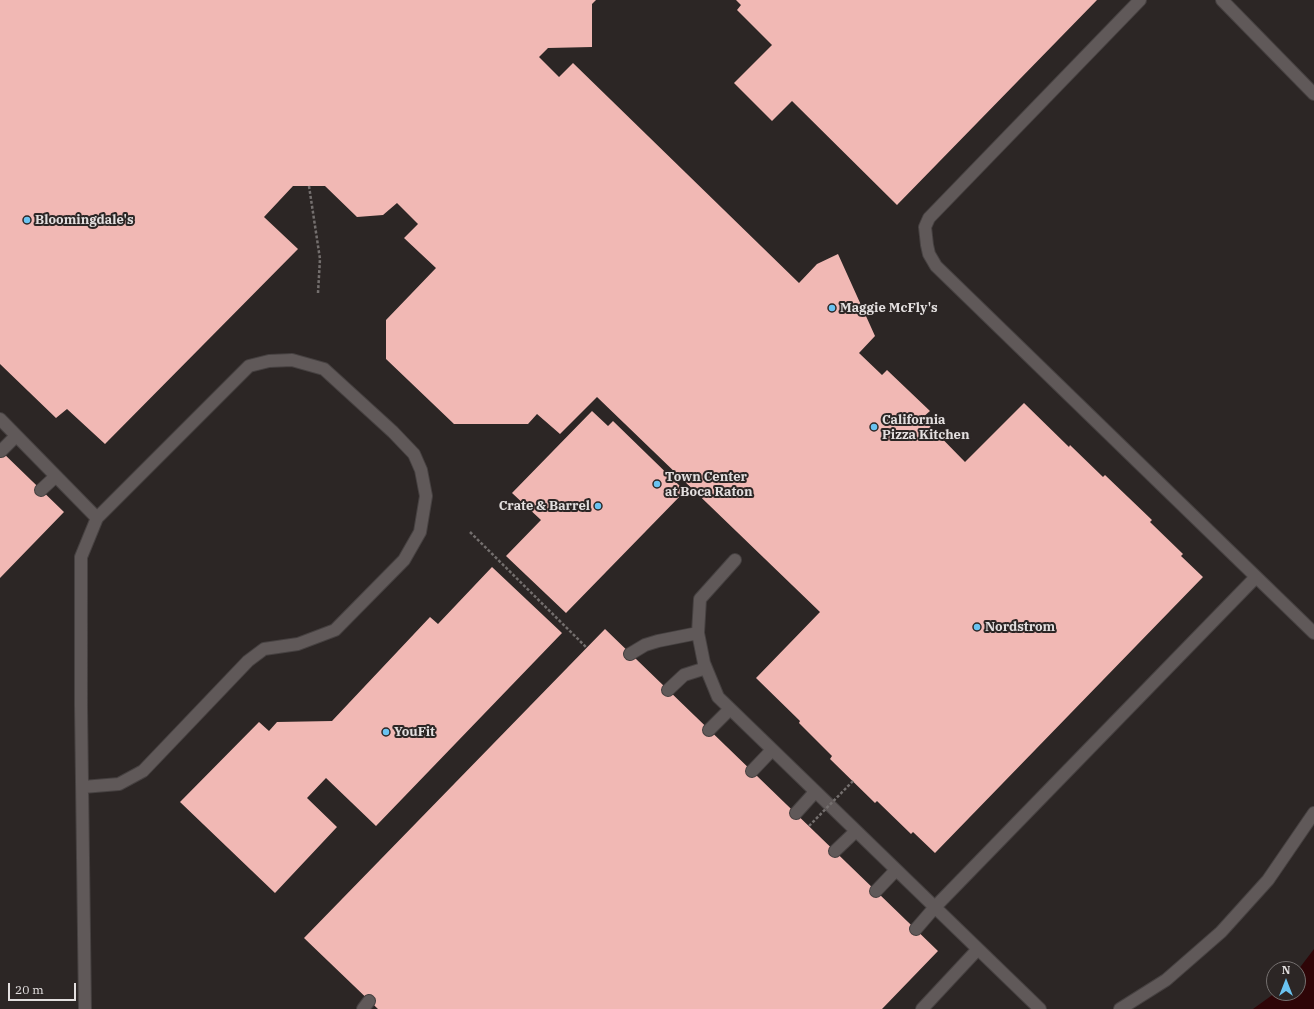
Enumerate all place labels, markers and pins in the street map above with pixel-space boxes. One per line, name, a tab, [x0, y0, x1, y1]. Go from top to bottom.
place label: Bloomingdale's	[35, 212, 134, 228]
marker: Bloomingdale's	[22, 215, 32, 225]
place label: Maggie McFly's	[840, 300, 938, 316]
marker: Maggie McFly's	[827, 303, 837, 313]
place label: California Pizza Kitchen	[882, 412, 970, 443]
marker: California Pizza Kitchen	[869, 422, 879, 432]
place label: Town Center at Boca Raton	[665, 469, 752, 500]
marker: Town Center at Boca Raton	[652, 479, 662, 489]
place label: Crate & Barrel	[499, 498, 590, 514]
marker: Crate & Barrel	[593, 501, 603, 511]
place label: Nordstrom	[985, 619, 1055, 635]
marker: Nordstrom	[972, 622, 982, 632]
place label: YouFit	[394, 724, 435, 740]
marker: YouFit	[381, 727, 391, 737]

